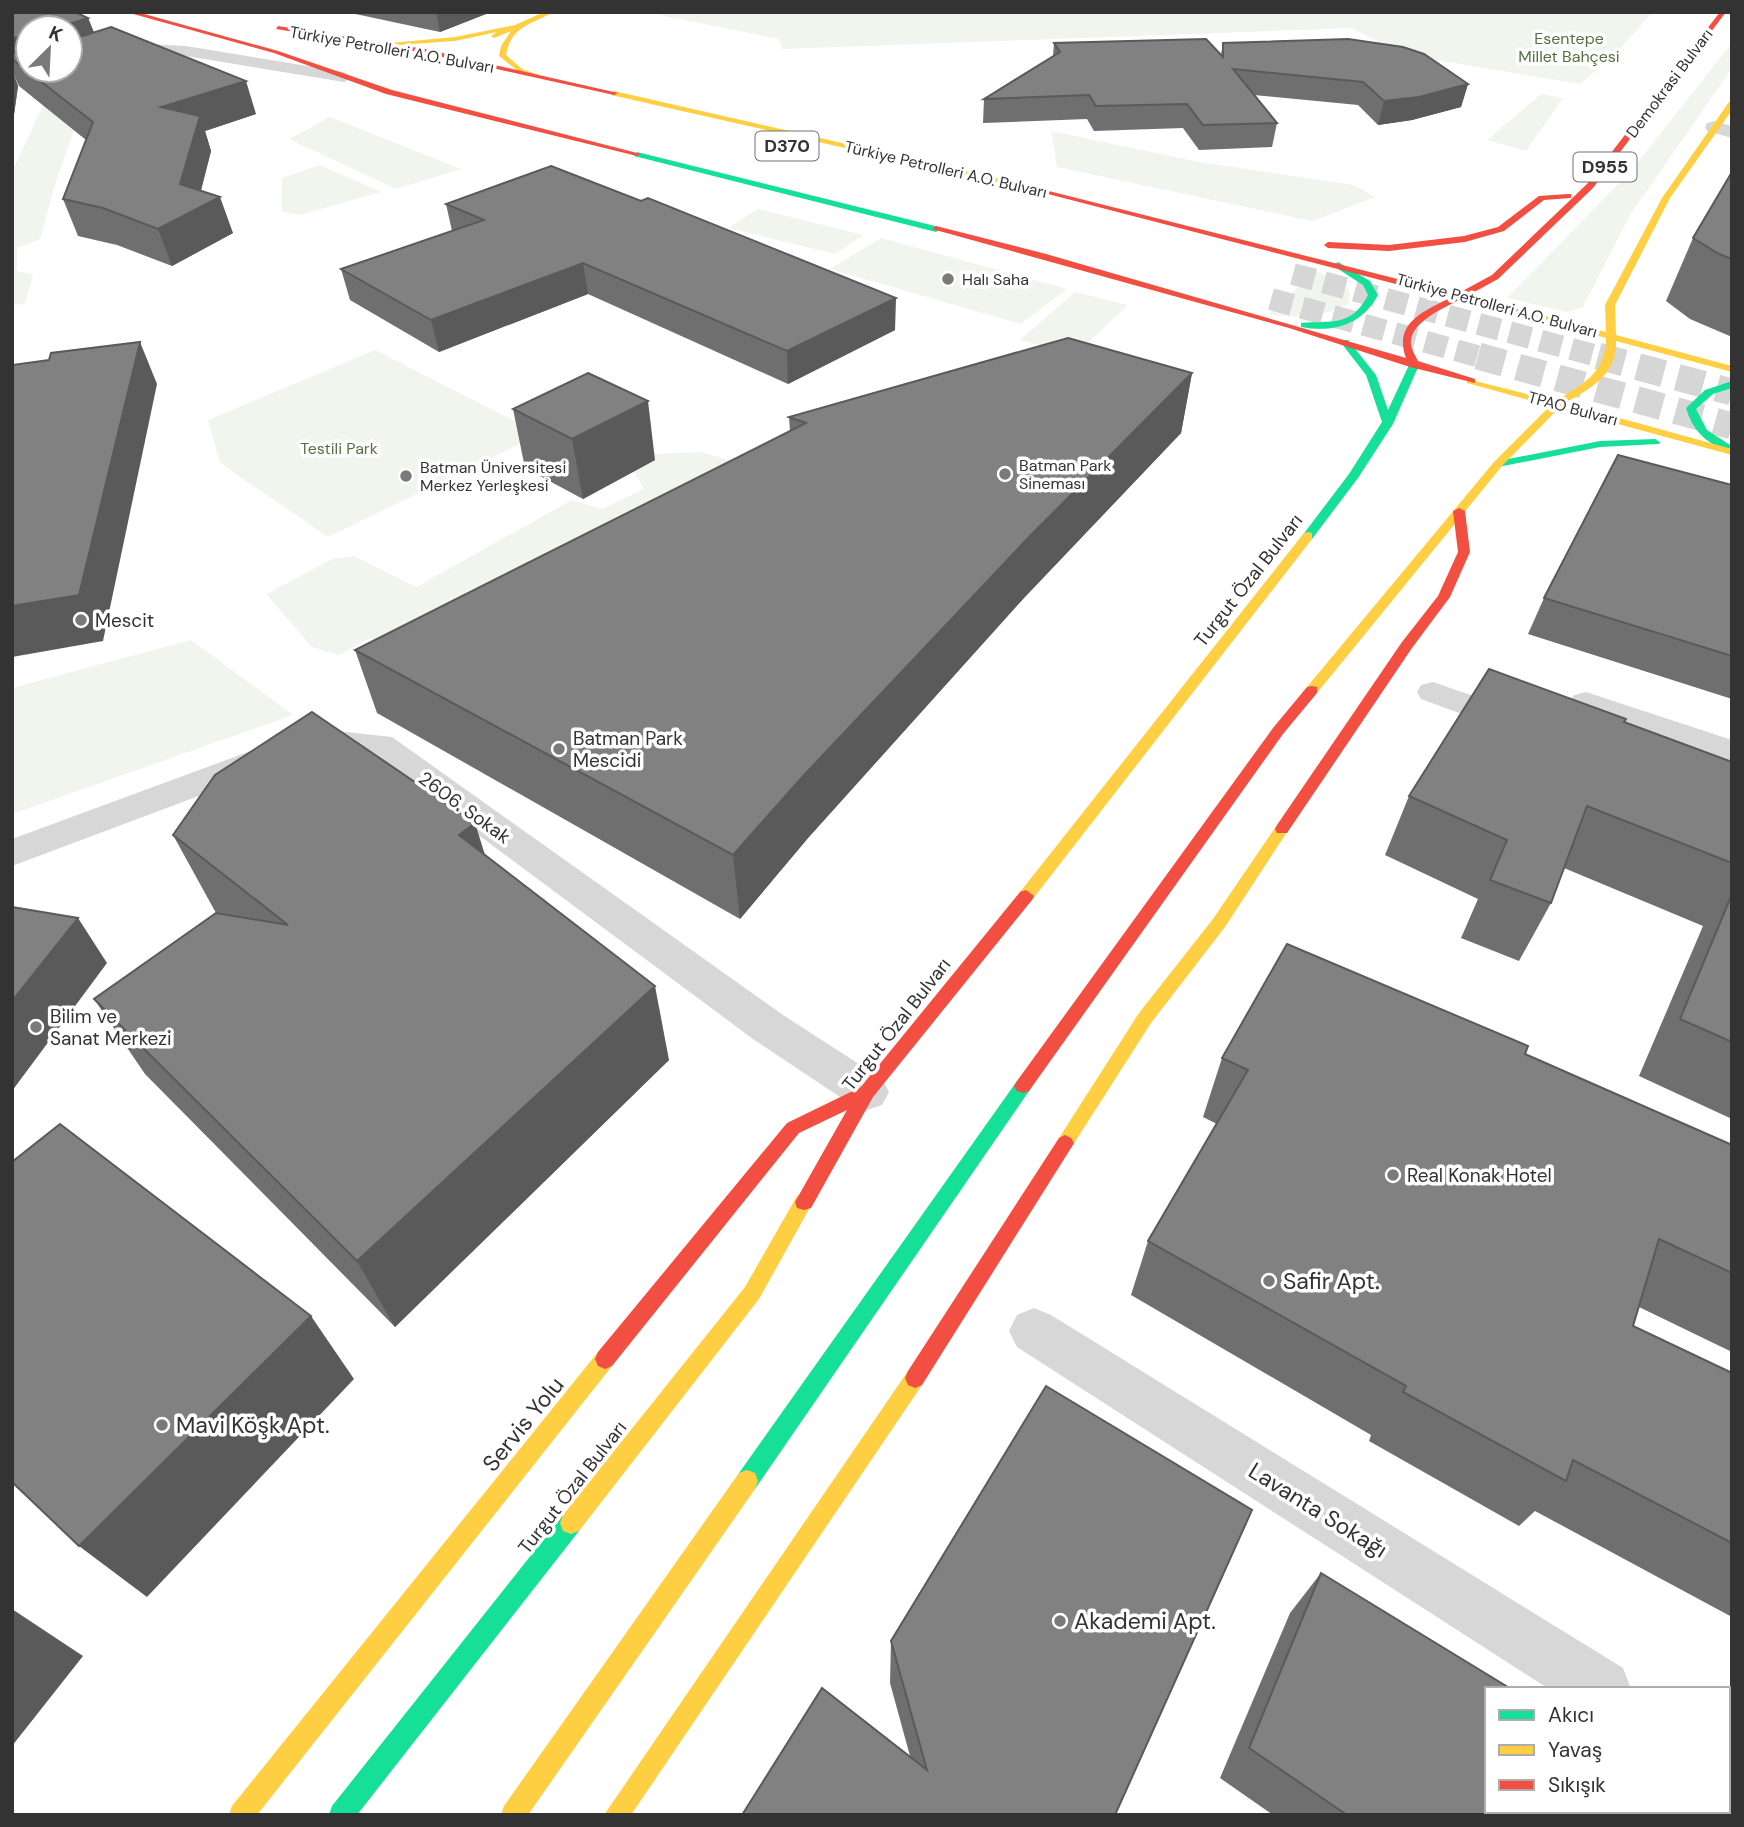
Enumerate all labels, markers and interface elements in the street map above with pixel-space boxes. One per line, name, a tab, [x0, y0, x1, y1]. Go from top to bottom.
north arrow	[14, 14, 84, 84]
text: K	[45, 20, 66, 48]
street label: Türkiye Petrolleri A.O. Bulvarı	[288, 21, 496, 78]
street label: Demokrasi Bulvarı	[1622, 25, 1717, 142]
park label: Esentepe Millet Bahçesi	[1518, 28, 1620, 67]
road number: D370	[756, 132, 818, 160]
street label: Türkiye Petrolleri A.O. Bulvarı	[843, 136, 1049, 203]
road number: D955	[1574, 152, 1636, 182]
place label: Halı Saha	[962, 269, 1029, 290]
street label: Türkiye Petrolleri A.O. Bulvarı	[1394, 269, 1600, 342]
marker: Halı Saha	[940, 271, 956, 287]
street label: TPAO Bulvarı	[1526, 386, 1620, 431]
park label: Testili Park	[300, 438, 378, 459]
place label: Batman Park Sineması	[1019, 455, 1111, 494]
place label: Batman Üniversitesi Merkez Yerleşkesi	[420, 457, 566, 496]
marker: Batman Park Sineması	[997, 466, 1013, 482]
marker: Batman Üniversitesi Merkez Yerleşkesi	[398, 468, 414, 484]
street label: Turgut Özal Bulvarı	[1189, 509, 1308, 652]
place label: Mescit	[95, 608, 154, 633]
marker: Mescit	[73, 612, 89, 628]
place label: Batman Park Mescidi	[573, 726, 683, 773]
marker: Batman Park Mescidi	[551, 741, 567, 757]
street label: 2606. Sokak	[414, 766, 516, 849]
street label: Turgut Özal Bulvarı	[837, 953, 956, 1096]
place label: Bilim ve Sanat Merkezi	[50, 1004, 172, 1051]
marker: Bilim ve Sanat Merkezi	[28, 1019, 44, 1035]
place label: Real Konak Hotel	[1407, 1163, 1552, 1188]
marker: Real Konak Hotel	[1385, 1167, 1401, 1183]
place label: Safir Apt.	[1283, 1266, 1379, 1296]
marker: Safir Apt.	[1261, 1273, 1277, 1289]
street label: Servis Yolu	[476, 1370, 570, 1478]
place label: Mavi Köşk Apt.	[176, 1410, 330, 1440]
street label: Turgut Özal Bulvarı	[513, 1416, 632, 1559]
marker: Mavi Köşk Apt.	[154, 1417, 170, 1433]
street label: Lavanta Sokağı	[1243, 1455, 1393, 1565]
place label: Akademi Apt.	[1074, 1606, 1216, 1636]
marker: Akademi Apt.	[1052, 1613, 1068, 1629]
legend	[1485, 1687, 1730, 1813]
text: Akıcı	[1548, 1701, 1594, 1729]
text: Yavaş	[1548, 1736, 1602, 1764]
text: Sıkışık	[1548, 1771, 1606, 1799]

